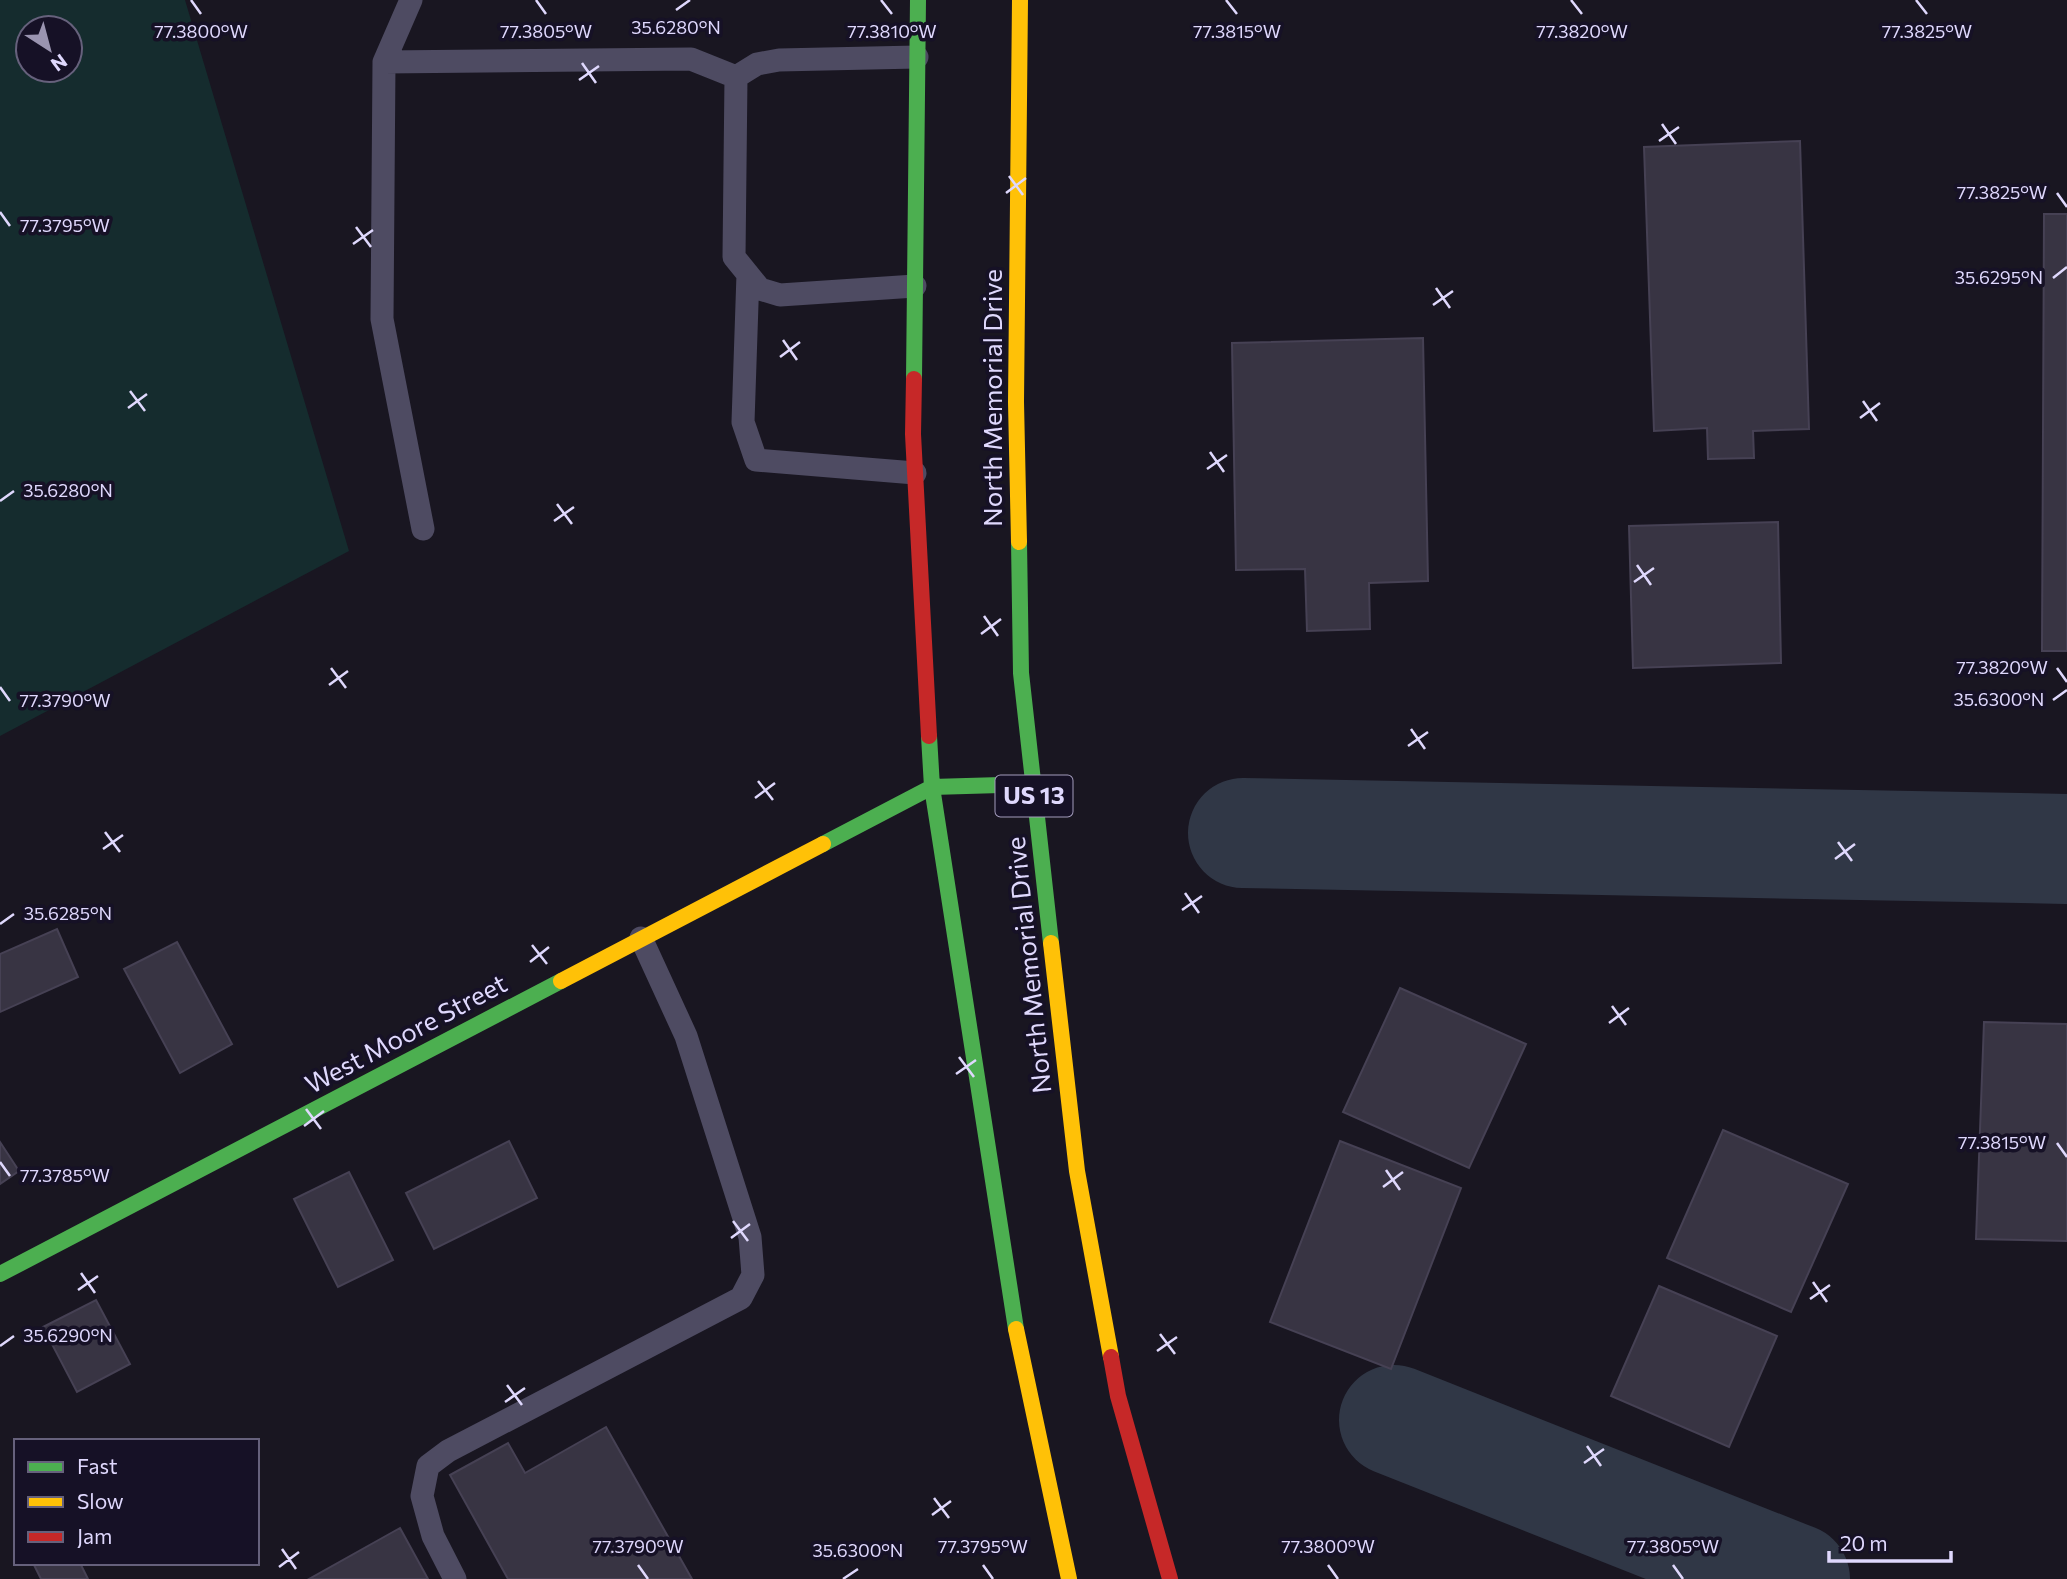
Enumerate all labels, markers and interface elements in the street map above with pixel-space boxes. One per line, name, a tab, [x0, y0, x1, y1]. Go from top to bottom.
north arrow	[14, 14, 84, 84]
text: 35.6280°N	[631, 16, 721, 38]
text: 77.3800°W	[154, 20, 248, 42]
text: 77.3805°W	[500, 20, 592, 42]
text: 77.3810°W	[847, 20, 937, 42]
text: 77.3815°W	[1193, 20, 1281, 42]
text: 77.3820°W	[1536, 20, 1628, 42]
text: 77.3825°W	[1882, 20, 1972, 42]
text: N	[47, 50, 72, 77]
text: 77.3825°W	[1957, 181, 2047, 203]
text: 77.3795°W	[20, 214, 110, 236]
text: 35.6295°N	[1955, 266, 2043, 288]
street label: North Memorial Drive	[976, 269, 1007, 527]
text: 35.6280°N	[23, 479, 113, 501]
text: 77.3820°W	[1956, 656, 2048, 678]
text: 35.6300°N	[1954, 688, 2044, 710]
text: 77.3790°W	[19, 689, 111, 711]
road number: US 13	[996, 776, 1072, 816]
street label: North Memorial Drive	[999, 835, 1056, 1095]
text: 35.6285°N	[24, 902, 112, 924]
street label: West Moore Street	[299, 966, 511, 1099]
text: 77.3815°W	[1958, 1131, 2046, 1153]
text: 77.3785°W	[20, 1164, 110, 1186]
text: 35.6290°N	[23, 1324, 113, 1346]
legend	[14, 1439, 259, 1565]
text: Fast	[77, 1453, 118, 1478]
text: Slow	[77, 1488, 124, 1513]
scale bar	[1829, 1520, 1952, 1564]
text: Jam	[77, 1523, 112, 1548]
text: 20 m	[1840, 1530, 1888, 1555]
text: 77.3790°W	[592, 1535, 684, 1557]
text: 77.3795°W	[938, 1535, 1028, 1557]
text: 77.3800°W	[1281, 1535, 1375, 1557]
text: 77.3805°W	[1627, 1535, 1719, 1557]
text: 35.6300°N	[813, 1539, 903, 1561]

